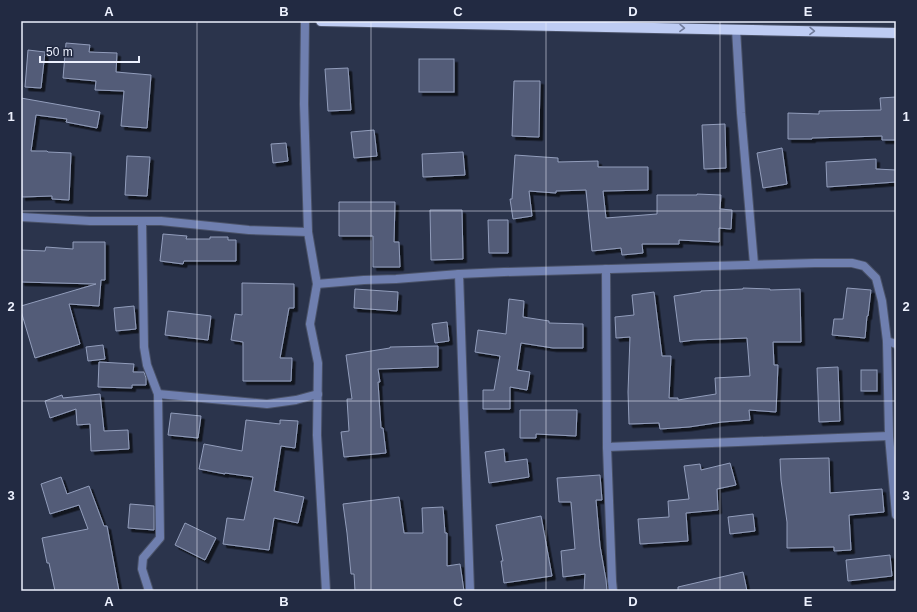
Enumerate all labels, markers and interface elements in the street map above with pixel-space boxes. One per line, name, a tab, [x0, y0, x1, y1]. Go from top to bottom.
text: A	[104, 4, 114, 19]
text: B	[279, 4, 289, 19]
text: C	[453, 4, 463, 19]
text: D	[628, 4, 638, 19]
text: E	[804, 4, 813, 19]
one-way arrow	[679, 24, 685, 32]
one-way arrow	[809, 27, 815, 35]
scale bar	[40, 38, 139, 64]
text: 50 m	[46, 45, 73, 59]
text: 1	[7, 109, 15, 124]
text: 1	[902, 109, 910, 124]
text: 2	[7, 299, 15, 314]
text: 2	[902, 299, 910, 314]
text: 3	[7, 488, 15, 503]
text: 3	[902, 488, 910, 503]
text: A	[104, 594, 114, 609]
text: B	[279, 594, 289, 609]
text: C	[453, 594, 463, 609]
text: D	[628, 594, 638, 609]
text: E	[804, 594, 813, 609]

